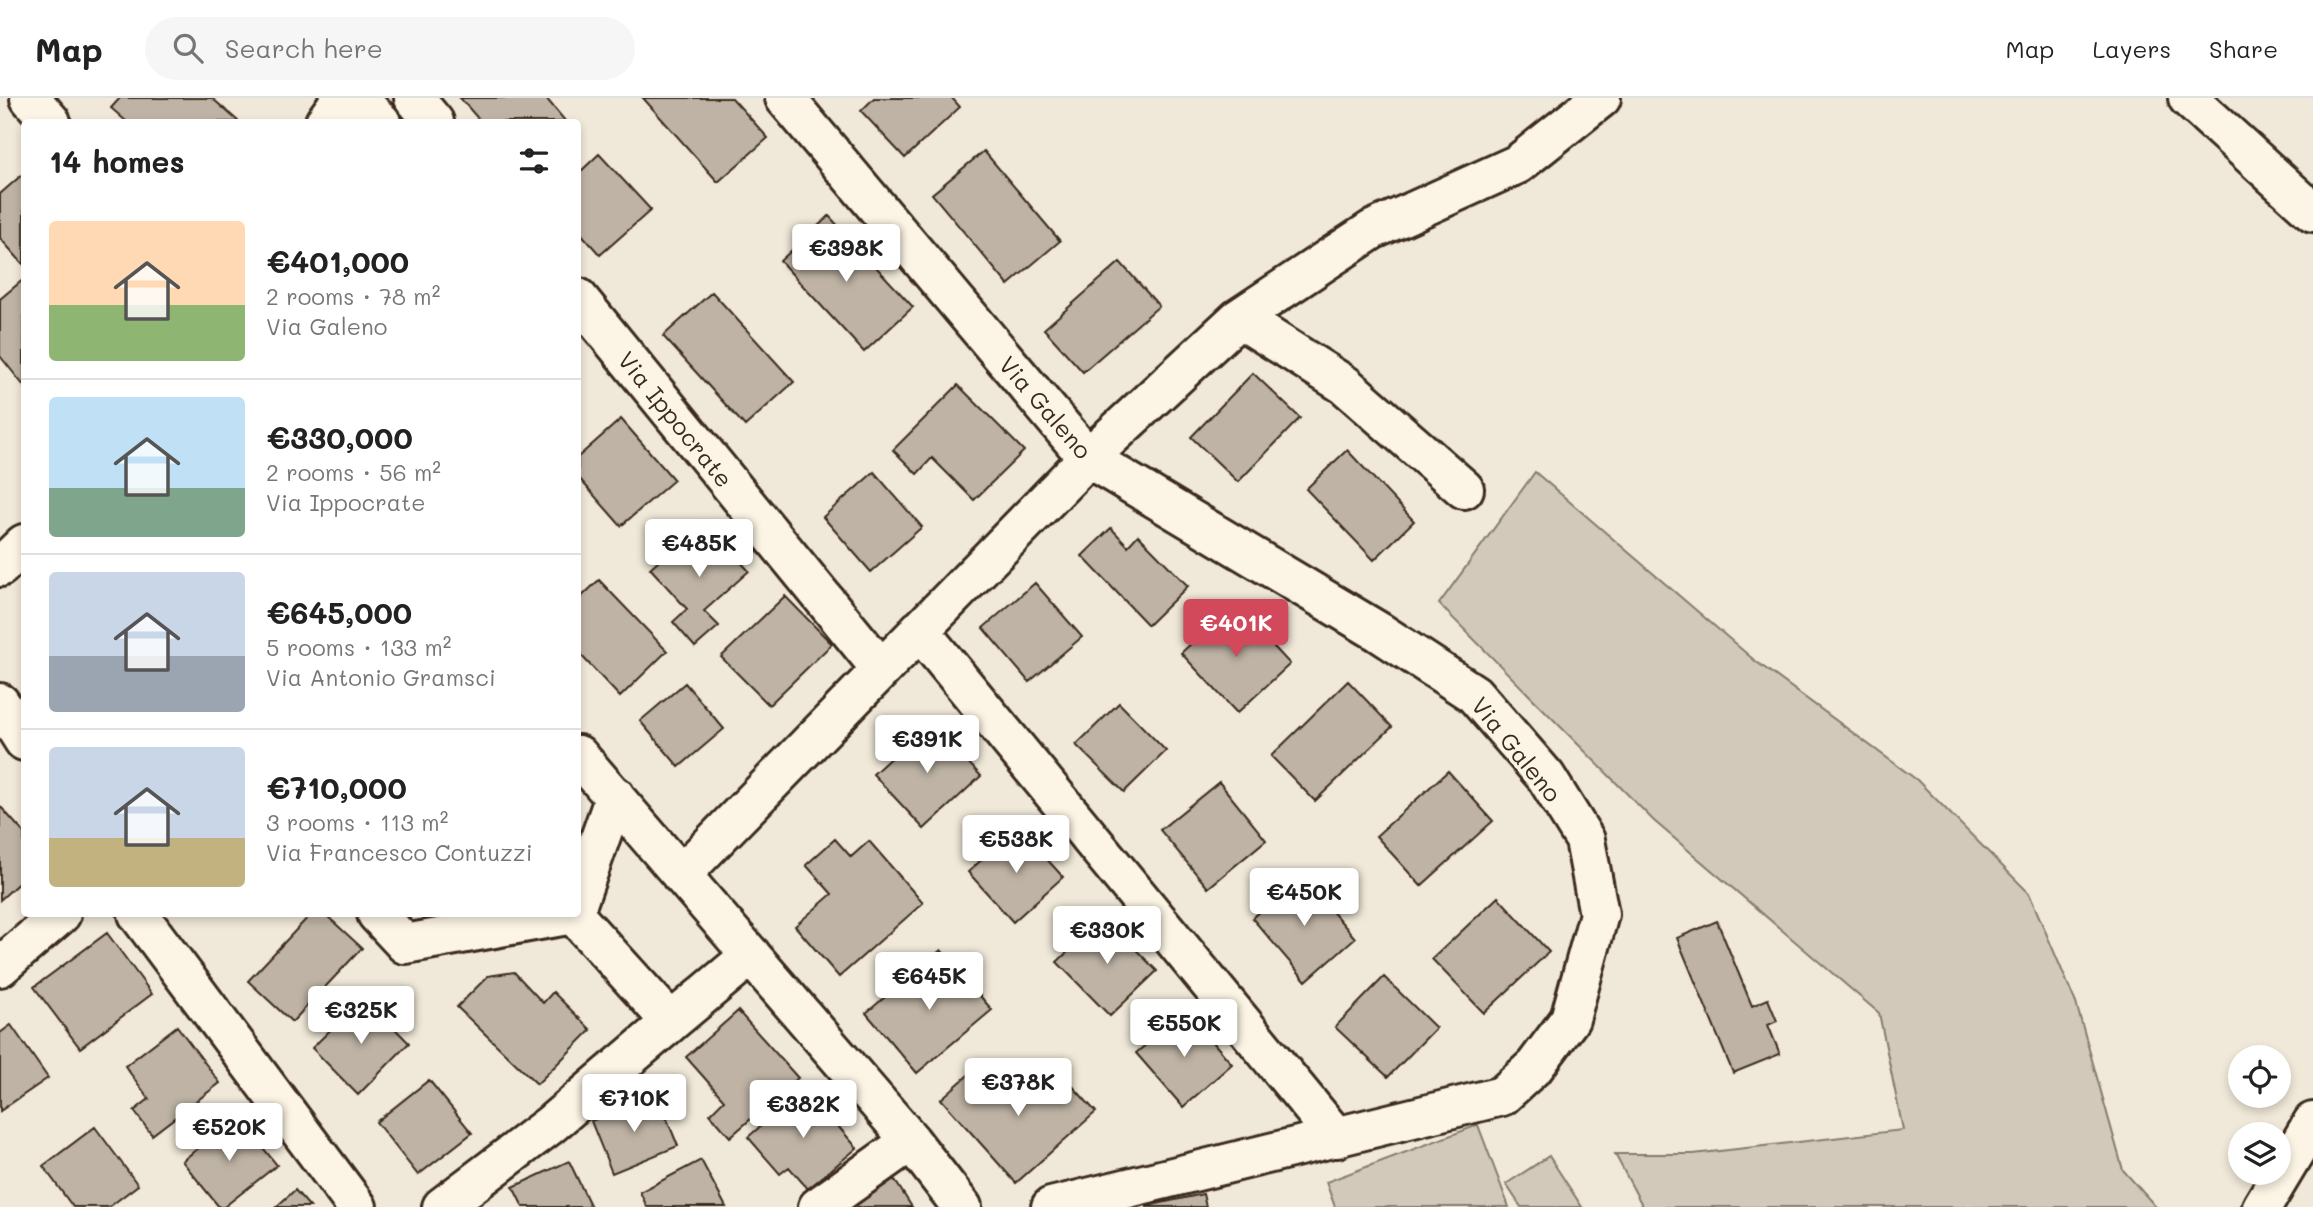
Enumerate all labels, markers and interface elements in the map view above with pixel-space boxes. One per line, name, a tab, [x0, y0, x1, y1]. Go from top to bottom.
search box	[145, 17, 635, 80]
text: Map	[35, 27, 103, 70]
icon: search	[169, 29, 207, 67]
text: Search here	[225, 31, 383, 65]
text: Map	[2006, 33, 2054, 64]
text: Layers	[2092, 33, 2171, 64]
text: Share	[2209, 33, 2278, 64]
text: 14 homes	[49, 141, 185, 181]
icon: filters	[515, 142, 553, 180]
pin: €398K	[797, 225, 895, 284]
text: €398K	[808, 232, 884, 262]
text: €401,000	[266, 241, 409, 281]
icon: home	[105, 249, 189, 333]
text: 2 rooms · 78 m²	[266, 281, 440, 311]
text: Via Galeno	[266, 311, 387, 341]
street label: Via Ippocrate	[612, 345, 740, 493]
street label: Via Galeno	[993, 349, 1099, 465]
text: €330,000	[266, 417, 413, 457]
icon: home	[105, 425, 189, 509]
text: 2 rooms · 56 m²	[266, 457, 441, 487]
text: Via Ippocrate	[266, 487, 425, 517]
pin: €485K	[650, 519, 748, 579]
text: €485K	[661, 527, 737, 557]
text: €645,000	[266, 592, 412, 632]
icon: home	[105, 600, 189, 684]
pin: €401K	[1187, 600, 1285, 659]
text: €401K	[1199, 607, 1273, 637]
text: 5 rooms · 133 m²	[266, 632, 451, 662]
text: Via Antonio Gramsci	[266, 662, 496, 692]
street label: Via Galeno	[1465, 690, 1569, 808]
pin: €391K	[878, 716, 976, 775]
text: €391K	[891, 723, 963, 753]
text: €710,000	[266, 767, 407, 807]
icon: home	[105, 775, 189, 859]
text: 3 rooms · 113 m²	[266, 807, 448, 837]
pin: €538K	[967, 816, 1065, 875]
text: €538K	[978, 823, 1054, 853]
text: Via Francesco Contuzzi	[266, 837, 533, 867]
pin: €450K	[1255, 868, 1353, 928]
text: €450K	[1266, 876, 1342, 906]
pin: €330K	[1058, 906, 1156, 966]
text: €330K	[1069, 914, 1145, 944]
pin: €645K	[880, 953, 978, 1012]
text: €645K	[891, 960, 967, 990]
pin: €325K	[312, 986, 410, 1046]
text: €325K	[324, 994, 398, 1024]
pin: €550K	[1135, 1000, 1233, 1059]
text: €550K	[1146, 1007, 1222, 1037]
map controls	[2228, 1045, 2291, 1185]
button: locate	[2228, 1045, 2291, 1108]
pin: €378K	[969, 1058, 1067, 1118]
text: €378K	[981, 1066, 1055, 1096]
pin: €710K	[585, 1074, 683, 1134]
pin: €382K	[754, 1080, 852, 1140]
text: €710K	[598, 1082, 670, 1112]
text: €382K	[766, 1088, 840, 1118]
pin: €520K	[180, 1104, 278, 1163]
text: €520K	[192, 1111, 266, 1141]
button: layers	[2228, 1122, 2291, 1185]

